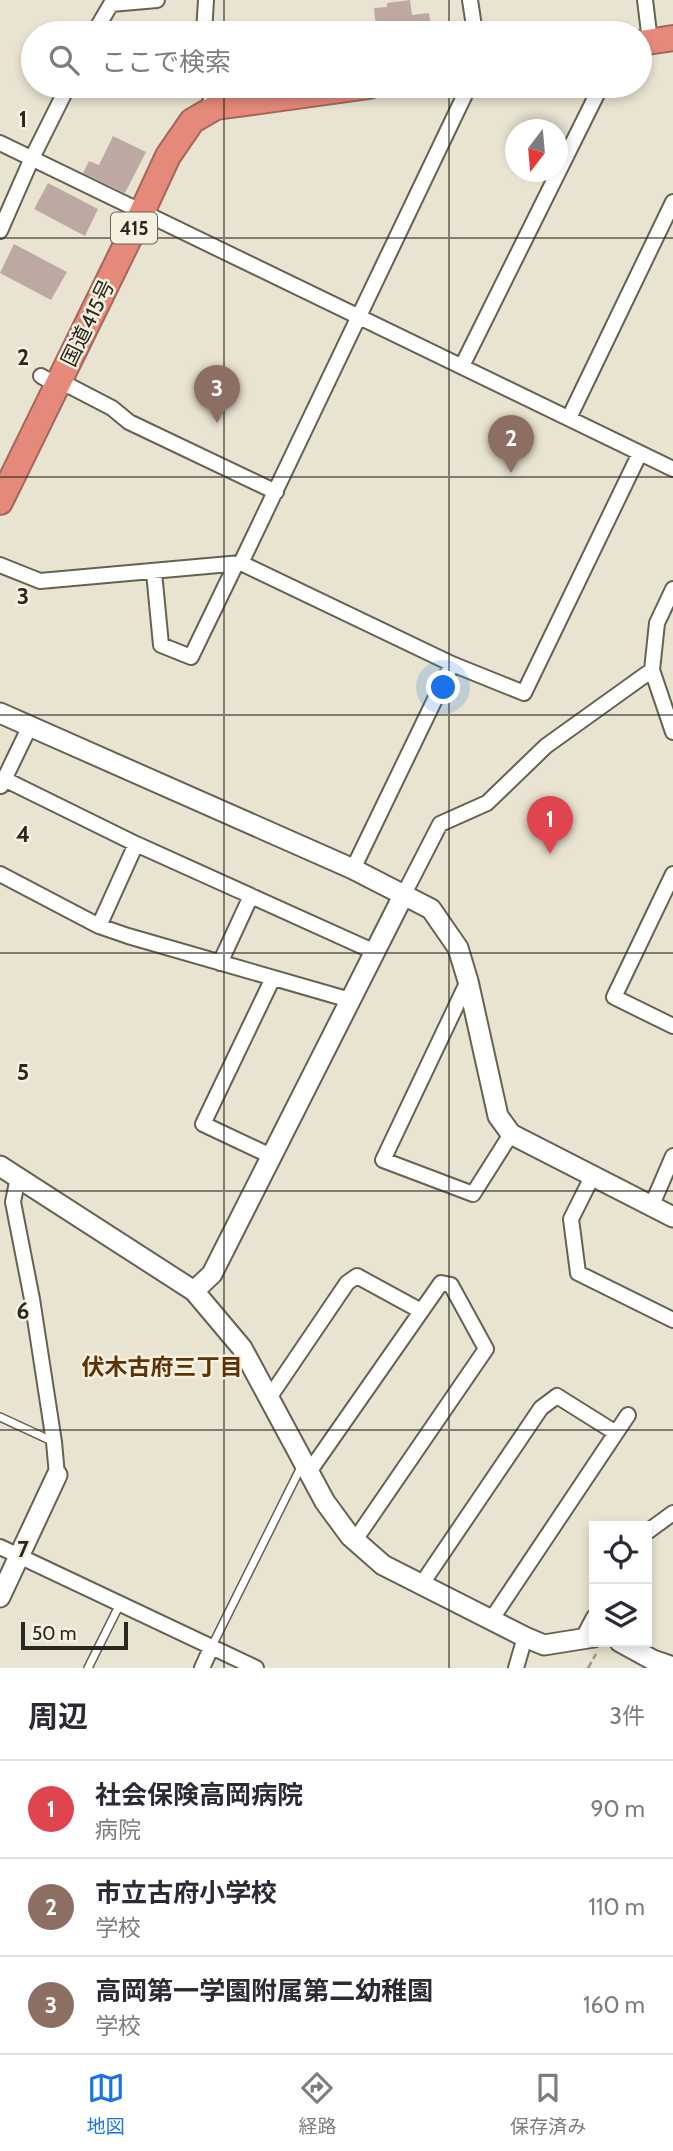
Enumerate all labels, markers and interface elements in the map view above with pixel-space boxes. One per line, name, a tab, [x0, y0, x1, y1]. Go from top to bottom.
search box	[21, 21, 652, 98]
icon: search	[45, 41, 83, 79]
text: ここで検索	[101, 46, 231, 78]
text: 1	[19, 105, 27, 133]
north arrow	[505, 119, 568, 182]
road number: 415	[111, 212, 157, 244]
street label: 国道415号	[56, 275, 119, 370]
text: 2	[17, 343, 29, 371]
pin: 3	[194, 365, 240, 423]
pin: 2	[488, 415, 534, 473]
text: 3	[17, 582, 29, 610]
your location	[426, 670, 460, 704]
pin: 1	[527, 796, 573, 854]
text: 4	[16, 820, 30, 848]
text: 5	[17, 1058, 29, 1086]
text: 6	[17, 1297, 29, 1325]
district label: 伏木古府三丁目	[82, 1353, 243, 1381]
map controls	[589, 1521, 652, 1647]
button: locate	[589, 1521, 652, 1584]
text: 7	[17, 1535, 29, 1563]
button: layers	[589, 1584, 652, 1647]
scale bar	[21, 1619, 128, 1651]
text: 50 m	[32, 1622, 76, 1645]
text: 周辺	[28, 1698, 88, 1735]
text: 3件	[610, 1702, 645, 1730]
text: 社会保険高岡病院	[95, 1779, 303, 1811]
text: 1	[47, 1795, 55, 1823]
text: 90 m	[591, 1795, 645, 1823]
text: 病院	[95, 1816, 141, 1844]
text: 市立古府小学校	[95, 1877, 277, 1909]
text: 2	[45, 1893, 57, 1921]
text: 110 m	[589, 1893, 645, 1921]
text: 学校	[95, 1914, 141, 1942]
text: 高岡第一学園附属第二幼稚園	[95, 1975, 433, 2007]
text: 3	[45, 1991, 57, 2019]
text: 160 m	[583, 1991, 645, 2019]
text: 学校	[95, 2012, 141, 2040]
tab: 地図	[87, 2069, 125, 2138]
tab: 経路	[298, 2069, 336, 2138]
tab: 保存済み	[510, 2069, 586, 2138]

